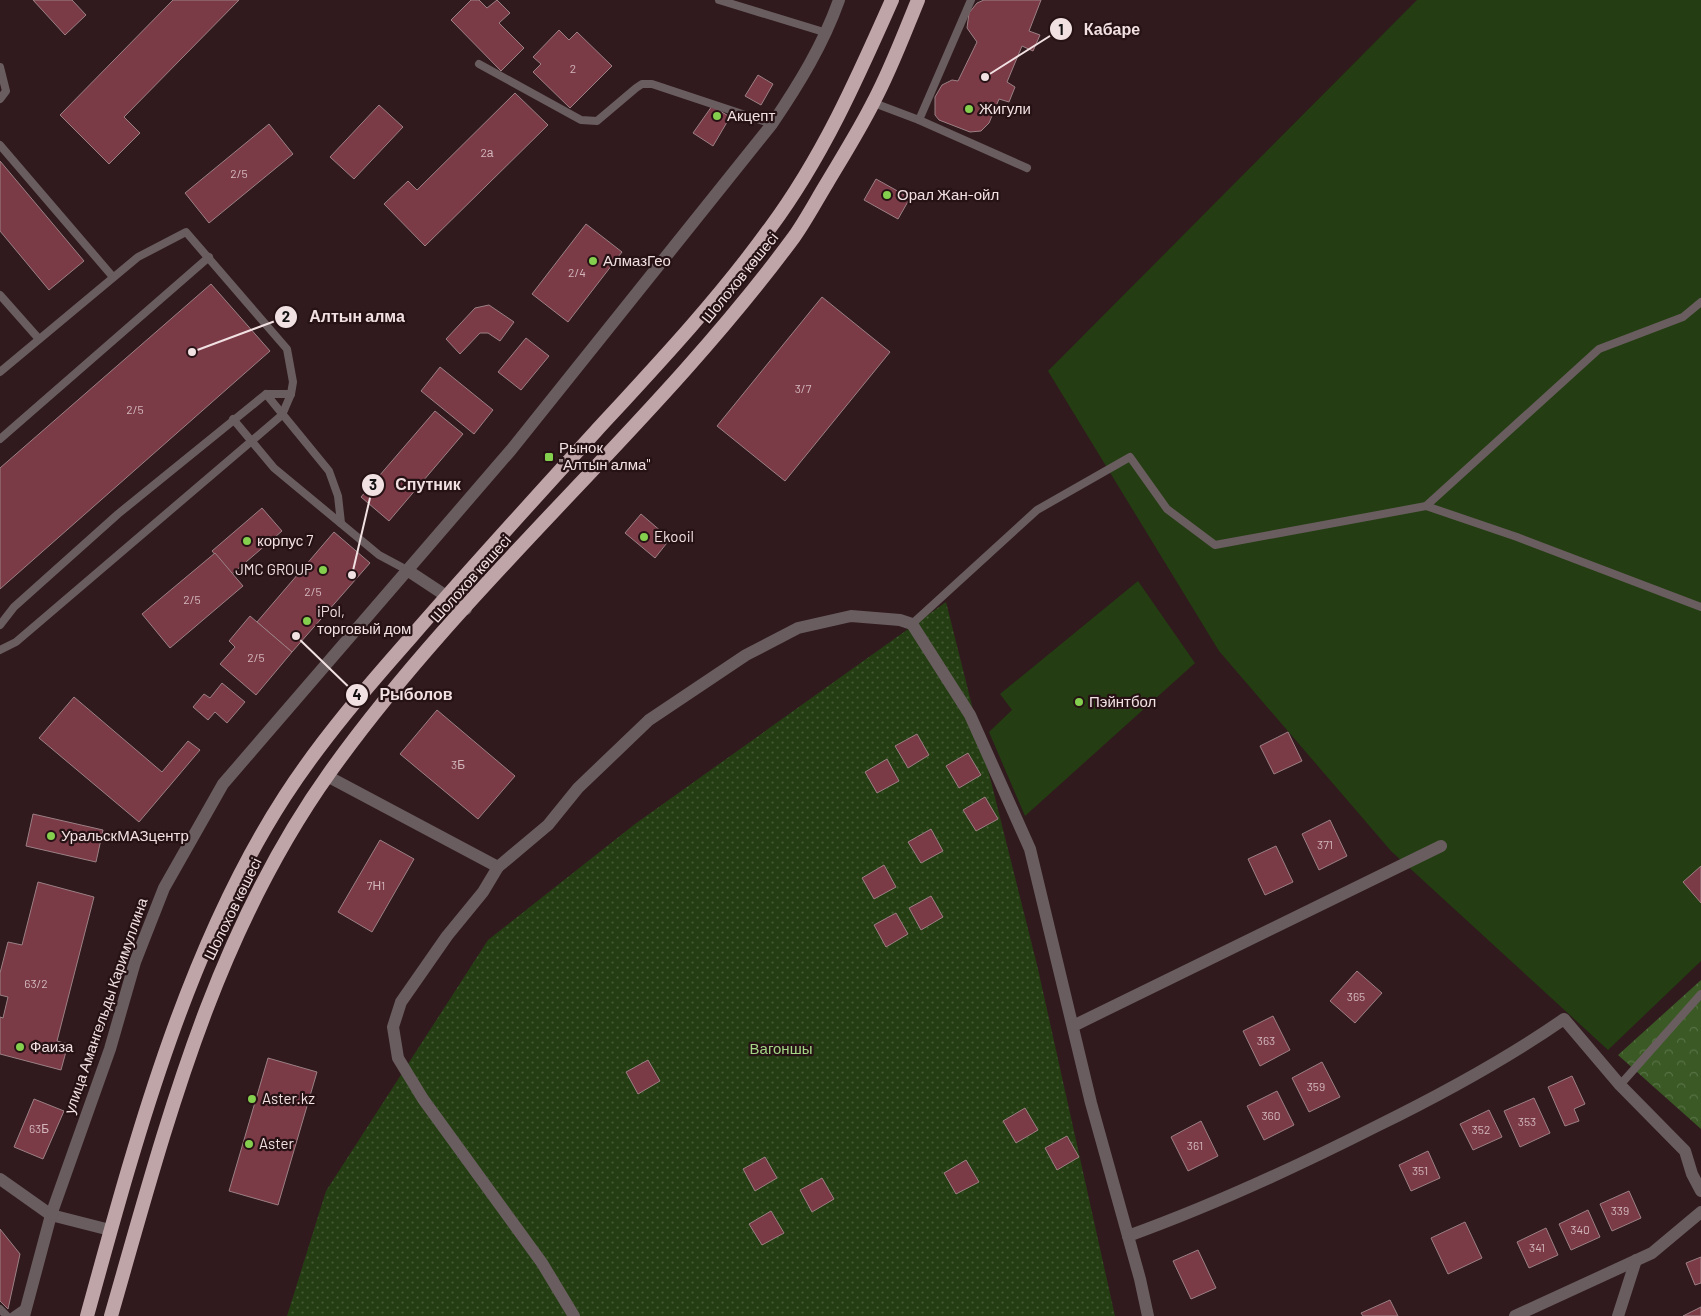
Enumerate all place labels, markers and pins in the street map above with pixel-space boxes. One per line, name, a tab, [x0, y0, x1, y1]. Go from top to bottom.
callout: Кабаре	[1048, 14, 1150, 45]
place label: Жигули	[979, 99, 1031, 117]
marker: Жигули	[963, 103, 975, 115]
place label: Акцепт	[727, 106, 775, 124]
marker: Акцепт	[711, 110, 723, 122]
place label: Орал Жан-ойл	[897, 185, 999, 203]
marker: Орал Жан-ойл	[881, 189, 893, 201]
place label: АлмазГео	[603, 251, 671, 269]
marker: АлмазГео	[587, 255, 599, 267]
callout: Алтын алма	[274, 301, 415, 332]
place label: Рынок "Алтын алма"	[559, 438, 650, 473]
marker: Рынок "Алтын алма"	[543, 451, 555, 463]
callout: Спутник	[361, 469, 471, 500]
place label: Ekooil	[654, 527, 694, 545]
place label: корпус 7	[257, 531, 313, 549]
marker: Ekooil	[638, 531, 650, 543]
marker: корпус 7	[241, 535, 253, 547]
place label: JMC GROUP	[235, 560, 313, 578]
marker: JMC GROUP	[317, 564, 329, 576]
place label: iPol, торговый дом	[317, 602, 411, 637]
marker: iPol, торговый дом	[301, 615, 313, 627]
callout: Рыболов	[344, 679, 462, 710]
place label: Пэйнтбол	[1089, 692, 1156, 710]
marker: Пэйнтбол	[1073, 696, 1085, 708]
place label: УральскМАЗцентр	[61, 826, 189, 844]
marker: УральскМАЗцентр	[45, 830, 57, 842]
place label: Фаиза	[30, 1037, 74, 1055]
marker: Фаиза	[14, 1041, 26, 1053]
place label: Aster.kz	[262, 1089, 315, 1107]
marker: Aster.kz	[246, 1093, 258, 1105]
place label: Aster	[259, 1134, 295, 1152]
marker: Aster	[243, 1138, 255, 1150]

